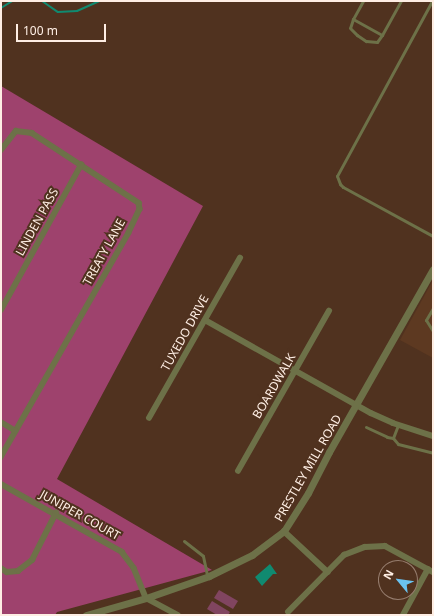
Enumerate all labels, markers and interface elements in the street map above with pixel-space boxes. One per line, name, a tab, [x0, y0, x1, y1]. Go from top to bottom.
scale bar	[18, 16, 108, 42]
text: 100 m	[23, 22, 58, 39]
street label: LINDEN PASS	[13, 186, 61, 258]
street label: TREATY LANE	[80, 216, 128, 288]
street label: TUXEDO DRIVE	[158, 293, 212, 373]
street label: BOARDWALK	[250, 351, 298, 421]
street label: PRESTLEY MILL ROAD	[271, 412, 345, 524]
street label: JUNIPER COURT	[37, 487, 123, 543]
north arrow	[378, 560, 418, 600]
text: N	[379, 567, 397, 582]

